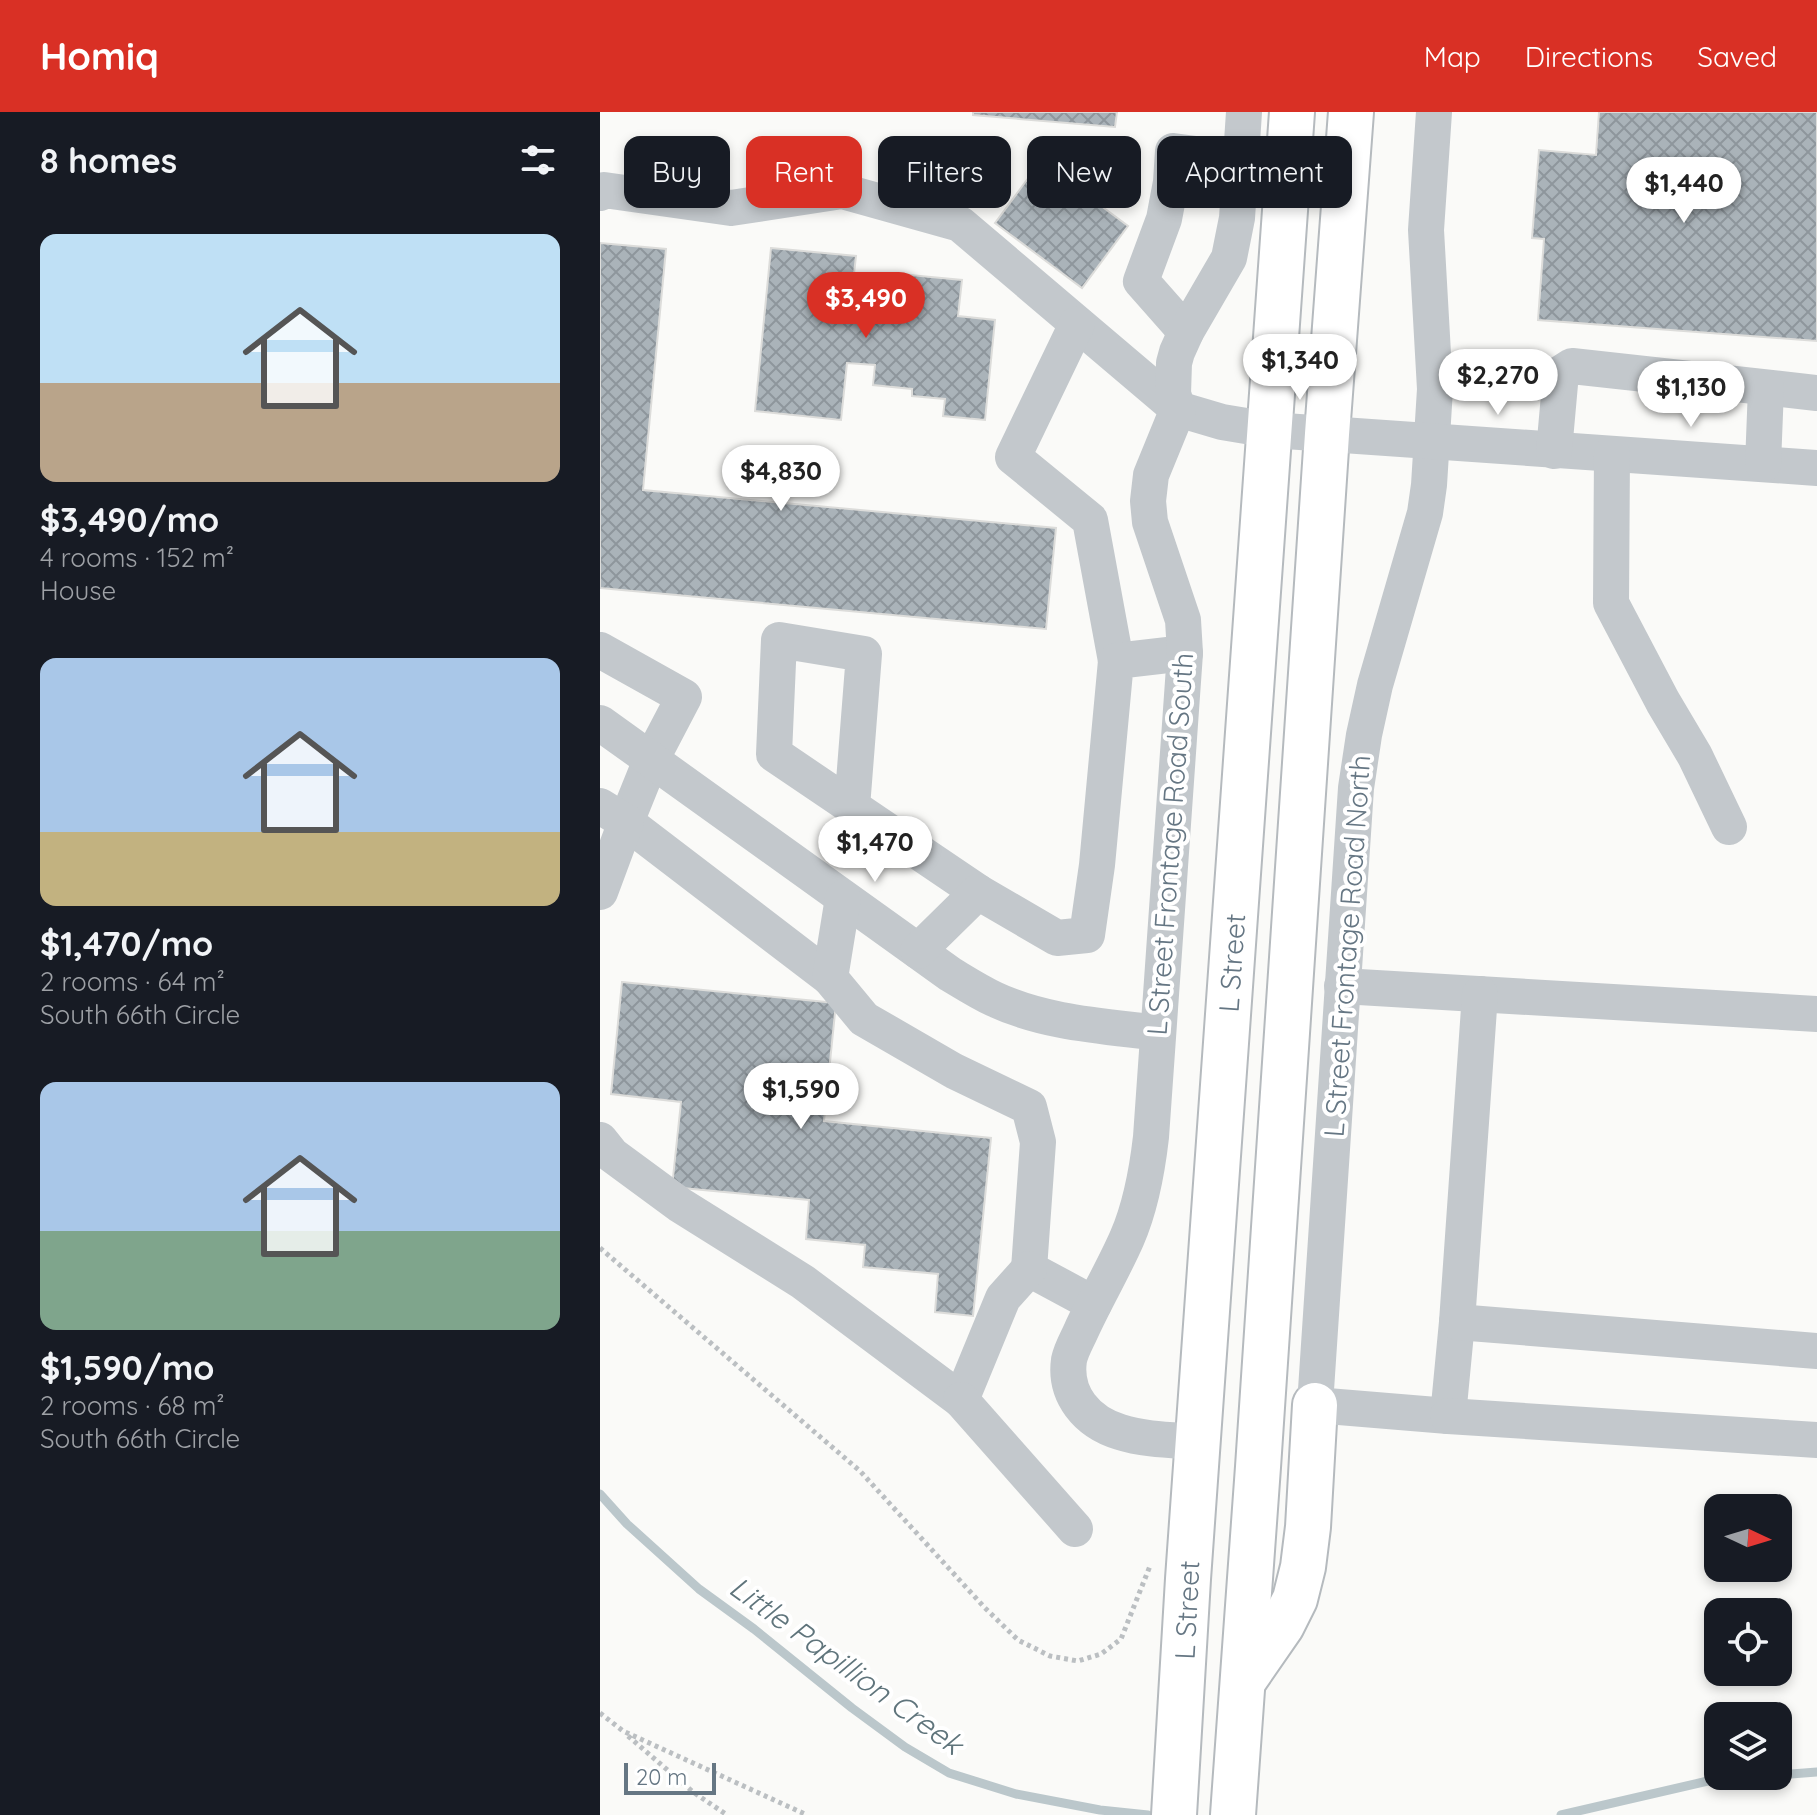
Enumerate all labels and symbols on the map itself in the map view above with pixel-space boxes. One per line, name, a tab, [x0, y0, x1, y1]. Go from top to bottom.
pin: $1,440	[1619, 157, 1749, 225]
pin: $3,490	[801, 272, 931, 340]
pin: $1,340	[1235, 334, 1365, 402]
pin: $2,270	[1433, 349, 1563, 417]
pin: $1,130	[1626, 361, 1756, 429]
pin: $4,830	[716, 445, 846, 513]
street label: L Street Frontage Road South	[1139, 651, 1200, 1036]
street label: L Street Frontage Road North	[1316, 754, 1377, 1138]
pin: $1,470	[810, 816, 940, 884]
street label: L Street	[1211, 912, 1252, 1014]
pin: $1,590	[736, 1063, 866, 1131]
north arrow	[1704, 1494, 1792, 1582]
street label: L Street	[1166, 1560, 1207, 1660]
water label: Little Papillion Creek	[722, 1568, 973, 1764]
scale bar	[624, 1759, 716, 1795]

